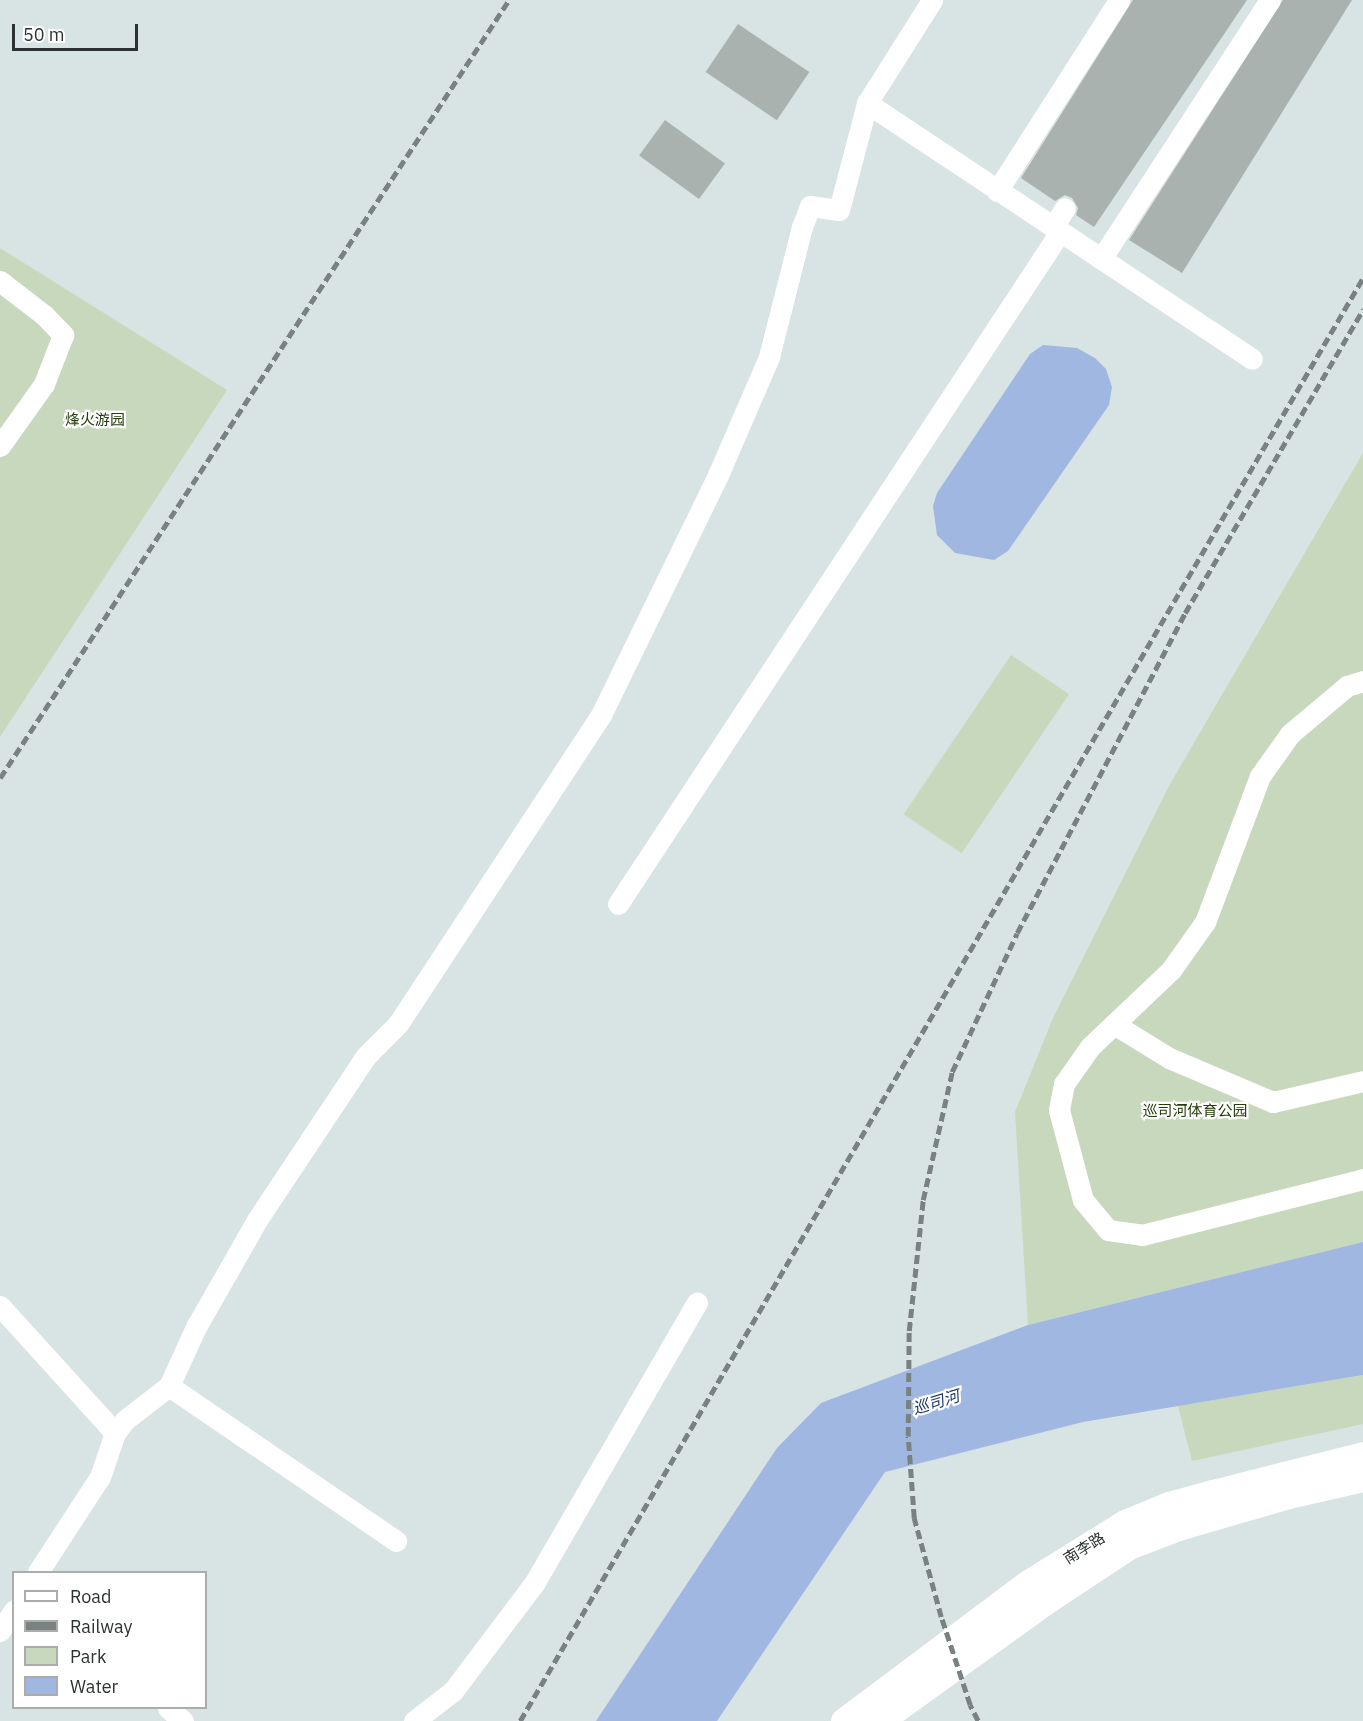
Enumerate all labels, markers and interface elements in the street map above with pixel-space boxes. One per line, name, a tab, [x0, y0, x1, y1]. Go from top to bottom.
scale bar	[15, 12, 141, 50]
text: 50 m	[23, 23, 65, 46]
park label: 烽火游园	[65, 411, 125, 429]
park label: 巡司河体育公园	[1143, 1102, 1247, 1120]
water label: 巡司河	[910, 1386, 962, 1418]
street label: 南李路	[1060, 1528, 1108, 1568]
legend	[12, 1571, 207, 1709]
text: Road	[70, 1585, 111, 1608]
text: Railway	[70, 1615, 132, 1638]
text: Park	[70, 1645, 106, 1668]
text: Water	[70, 1675, 118, 1698]

